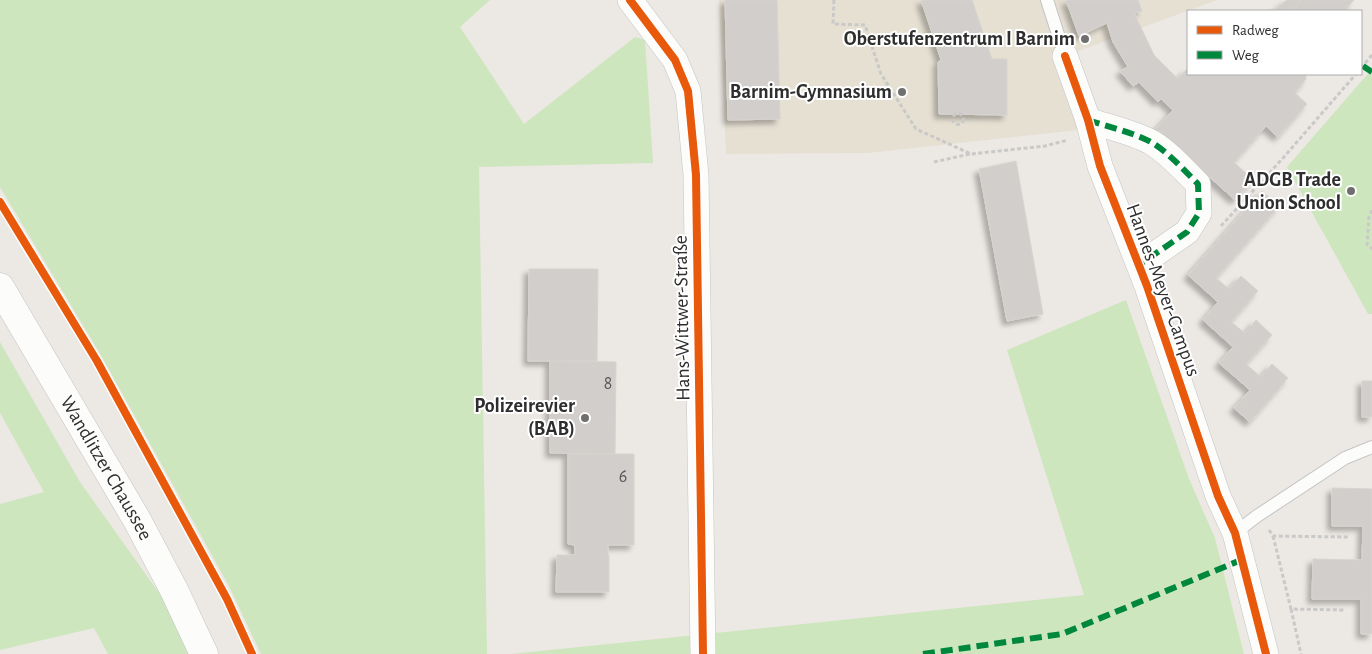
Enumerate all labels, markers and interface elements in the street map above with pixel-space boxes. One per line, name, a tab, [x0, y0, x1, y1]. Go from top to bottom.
legend	[1187, 10, 1362, 75]
text: Radweg	[1232, 23, 1279, 38]
place label: Oberstufenzentrum I Barnim	[844, 29, 1075, 49]
marker: Oberstufenzentrum I Barnim	[1079, 33, 1091, 45]
text: Weg	[1232, 48, 1260, 63]
place label: Barnim-Gymnasium	[730, 82, 892, 102]
marker: Barnim-Gymnasium	[896, 86, 908, 98]
place label: ADGB Trade Union School	[1236, 170, 1341, 213]
marker: ADGB Trade Union School	[1345, 185, 1357, 197]
street label: Hannes-Meyer-Campus	[1122, 201, 1204, 379]
street label: Hans-Wittwer-Straße	[671, 235, 693, 401]
house number: 8	[604, 375, 612, 393]
street label: Wandlitzer Chaussee	[56, 393, 156, 544]
place label: Polizeirevier (BAB)	[474, 396, 575, 439]
marker: Polizeirevier (BAB)	[579, 412, 591, 424]
house number: 6	[619, 468, 627, 486]

